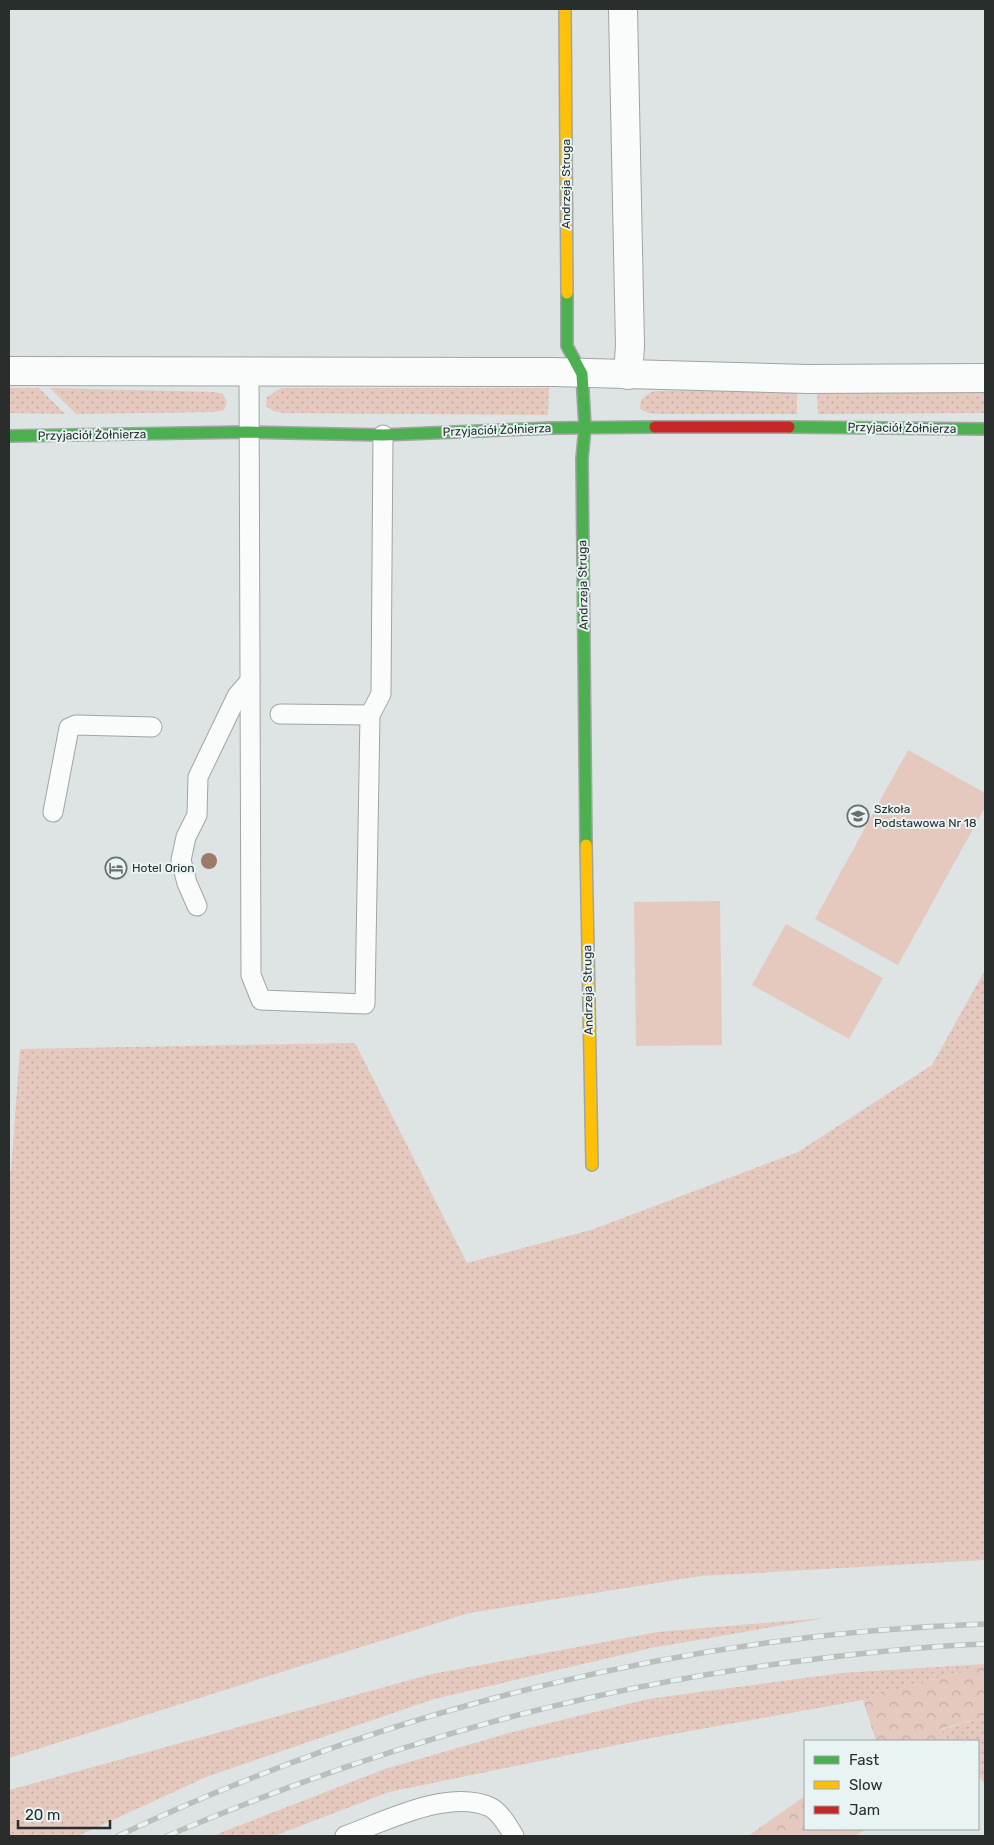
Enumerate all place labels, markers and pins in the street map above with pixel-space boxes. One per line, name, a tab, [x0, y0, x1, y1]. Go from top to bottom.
place label: Szkoła Podstawowa Nr 18	[874, 802, 977, 830]
school or university icon: Szkoła Podstawowa Nr 18	[846, 804, 870, 828]
hotel icon: Hotel Orion	[104, 856, 128, 880]
place label: Hotel Orion	[132, 861, 194, 875]

